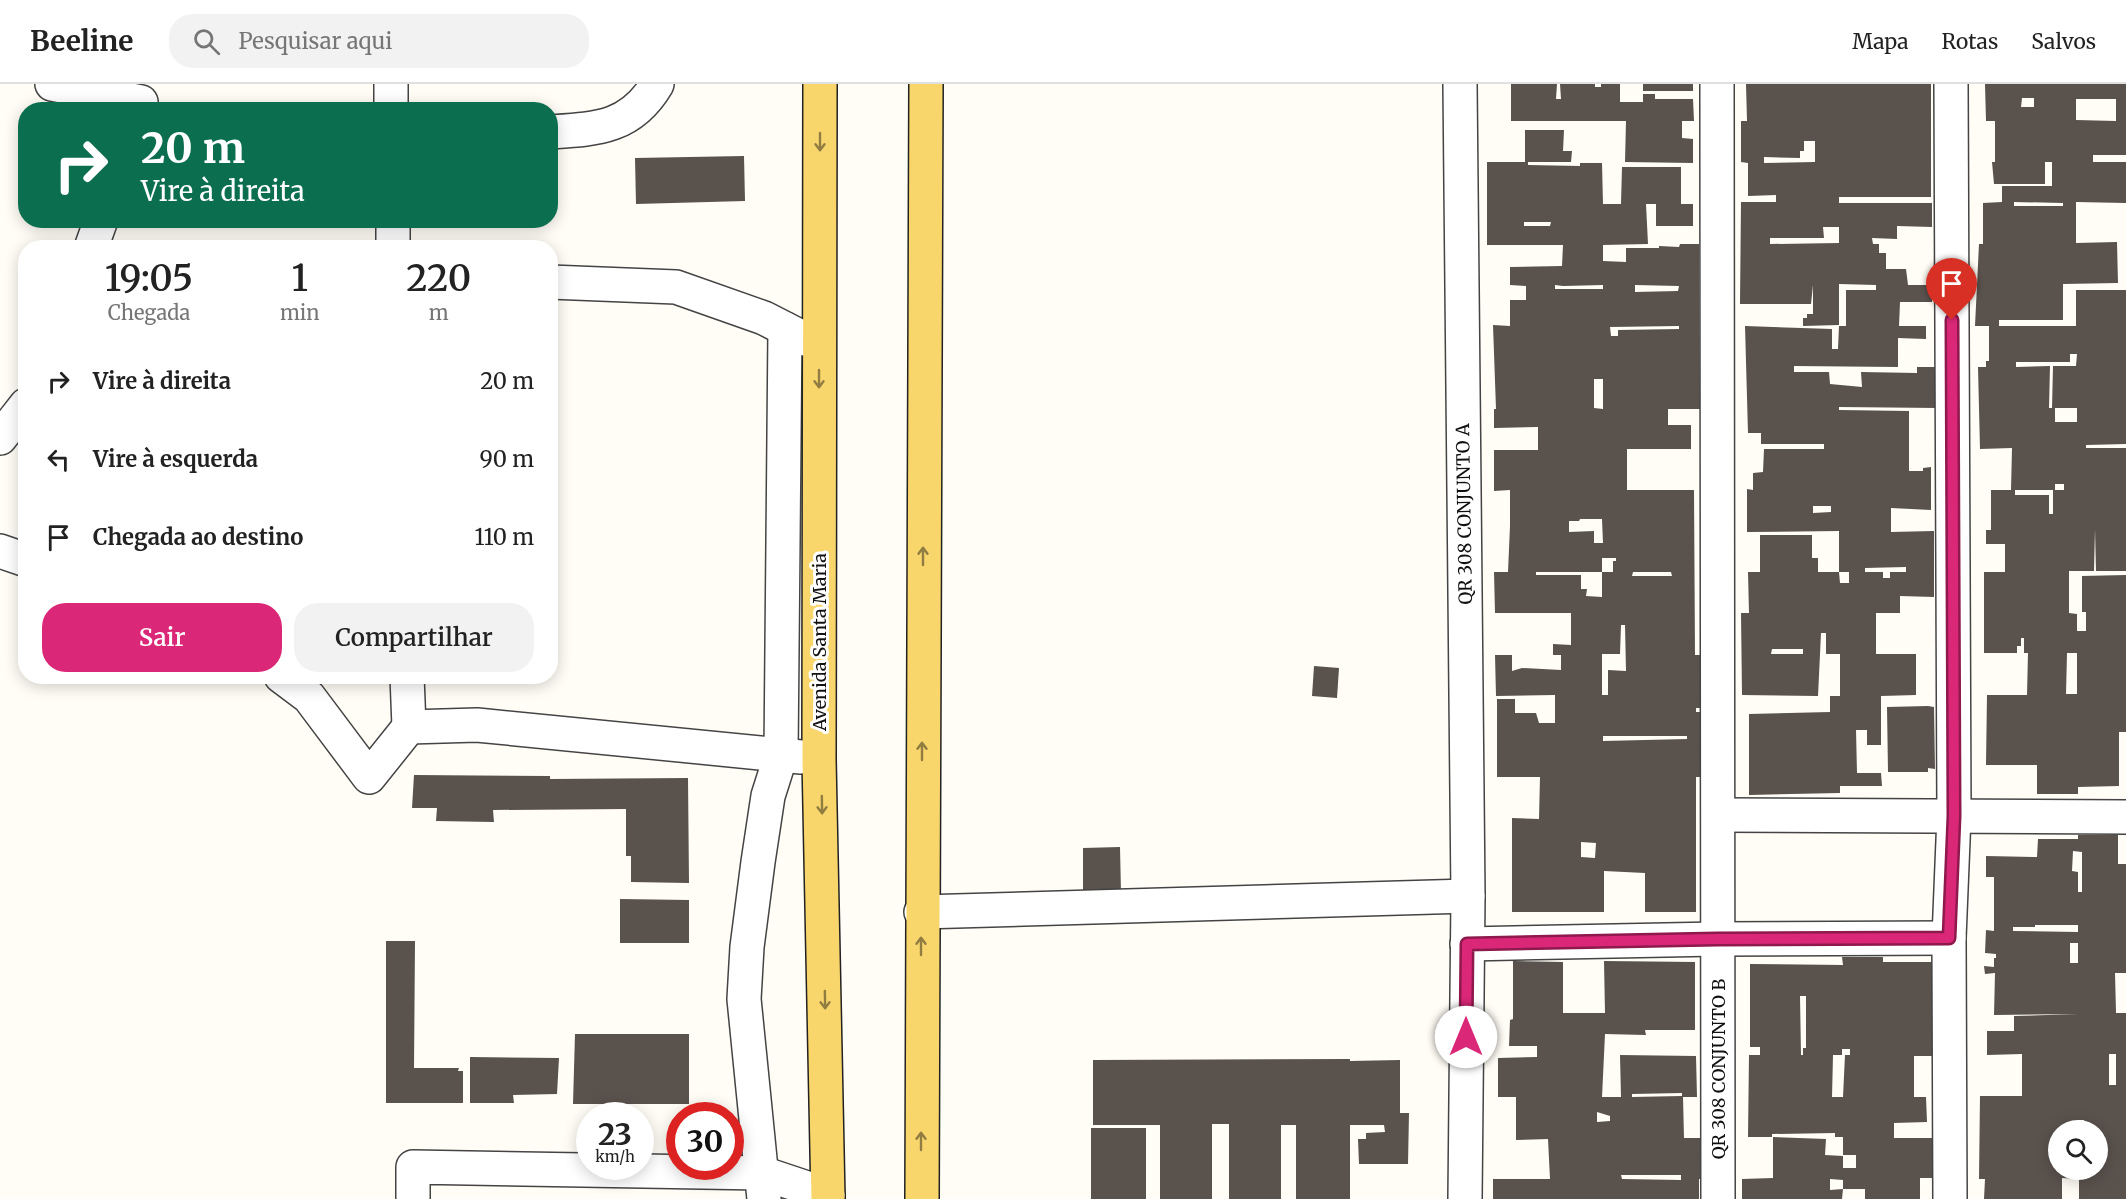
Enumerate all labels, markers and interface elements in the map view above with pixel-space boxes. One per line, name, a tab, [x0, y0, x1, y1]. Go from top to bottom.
search box	[169, 14, 589, 68]
text: Beeline	[30, 23, 133, 59]
icon: search	[190, 25, 223, 58]
text: Pesquisar aqui	[238, 27, 392, 55]
text: Mapa	[1852, 28, 1909, 55]
text: Rotas	[1942, 28, 1998, 55]
text: Salvos	[2031, 28, 2096, 55]
text: 20 m	[141, 122, 245, 174]
icon: right	[42, 126, 120, 204]
one-way arrow	[814, 132, 826, 152]
text: Vire à direita	[141, 174, 305, 208]
text: 19:05	[105, 256, 193, 301]
text: 1	[292, 256, 308, 301]
text: 220	[406, 256, 471, 301]
pin	[1926, 258, 1977, 320]
icon: arrive	[1935, 267, 1968, 300]
text: Chegada	[108, 300, 190, 325]
text: min	[280, 300, 320, 325]
text: m	[429, 300, 449, 325]
icon: right	[42, 365, 75, 398]
text: Vire à direita	[93, 367, 231, 395]
text: 20 m	[480, 367, 534, 395]
one-way arrow	[813, 369, 825, 389]
street label: QR 308 CONJUNTO A	[1451, 423, 1477, 605]
icon: left	[42, 443, 75, 476]
text: Vire à esquerda	[93, 445, 258, 473]
text: 90 m	[479, 445, 534, 473]
icon: arrive	[42, 521, 75, 554]
text: Chegada ao destino	[93, 523, 303, 551]
text: 110 m	[475, 523, 534, 551]
one-way arrow	[917, 546, 929, 566]
street label: Avenida Santa Maria	[808, 553, 831, 732]
button: Sair	[42, 603, 282, 672]
button: Compartilhar	[294, 603, 534, 672]
one-way arrow	[916, 741, 928, 761]
one-way arrow	[816, 795, 828, 815]
one-way arrow	[915, 936, 927, 956]
street label: QR 308 CONJUNTO B	[1707, 979, 1730, 1159]
one-way arrow	[819, 990, 831, 1010]
position arrow	[1434, 1005, 1498, 1069]
speed limit sign: 30	[666, 1102, 744, 1180]
text: 23	[598, 1115, 632, 1153]
map controls	[2048, 1120, 2108, 1180]
button: search	[2048, 1120, 2108, 1180]
one-way arrow	[916, 1131, 927, 1151]
text: km/h	[595, 1147, 635, 1166]

